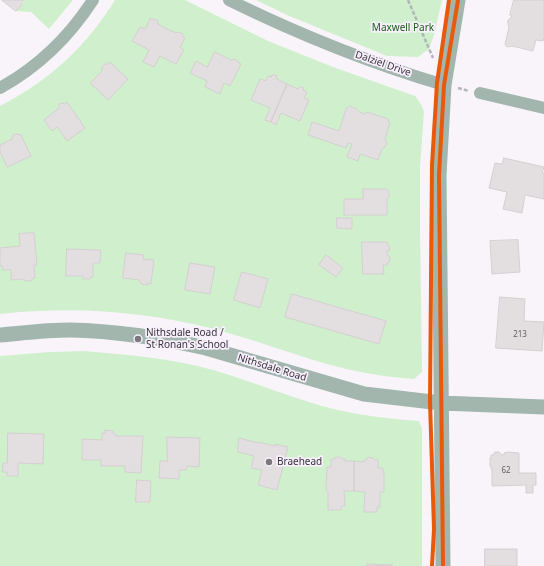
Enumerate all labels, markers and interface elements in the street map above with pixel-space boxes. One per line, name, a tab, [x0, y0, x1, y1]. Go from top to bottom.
park label: Maxwell Park	[372, 22, 434, 34]
street label: Dalziel Drive	[353, 49, 413, 79]
place label: Nithsdale Road / St Ronan's School	[146, 327, 228, 350]
house number: 213	[513, 330, 527, 340]
marker: Nithsdale Road / St Ronan's School	[133, 334, 143, 344]
street label: Nithsdale Road	[236, 352, 308, 384]
place label: Braehead	[277, 456, 322, 468]
marker: Braehead	[264, 457, 274, 467]
house number: 62	[501, 466, 511, 476]

